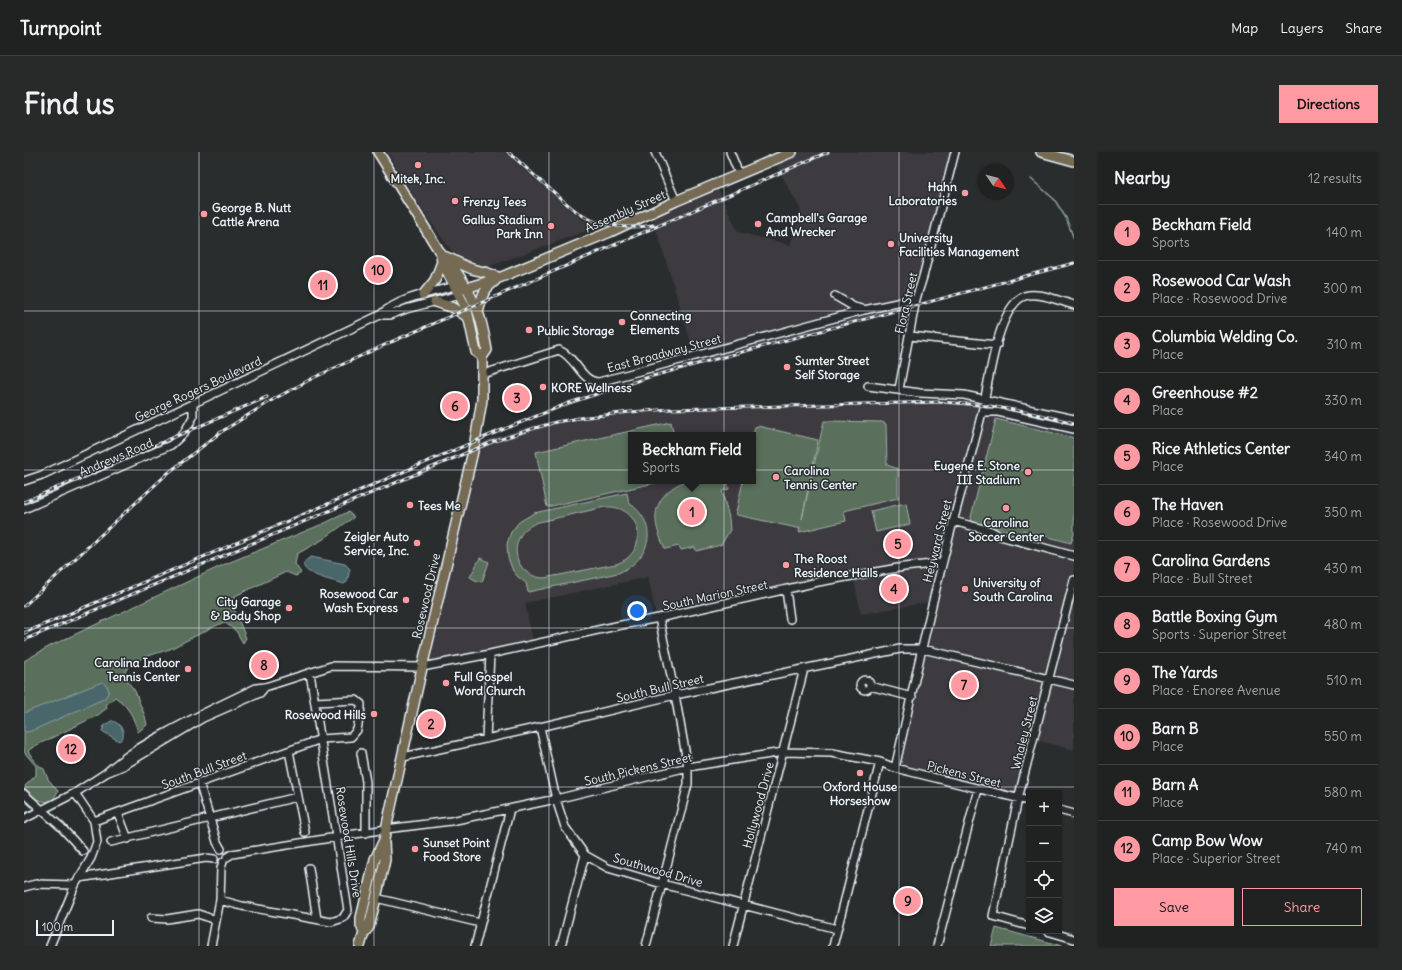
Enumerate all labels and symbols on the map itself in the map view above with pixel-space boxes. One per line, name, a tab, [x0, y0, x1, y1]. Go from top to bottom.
marker: Mitek, Inc.	[413, 160, 423, 170]
north arrow	[978, 164, 1014, 200]
place label: Mitek, Inc.	[391, 171, 446, 186]
place label: Hahn Laboratories	[888, 179, 958, 208]
street label: Assembly Street	[582, 187, 668, 235]
marker: Hahn Laboratories	[960, 188, 970, 198]
place label: Frenzy Tees	[463, 194, 527, 210]
marker: Frenzy Tees	[450, 196, 460, 206]
place label: George B. Nutt Cattle Arena	[212, 200, 292, 229]
marker: George B. Nutt Cattle Arena	[199, 209, 209, 219]
place label: Campbell's Garage And Wrecker	[766, 210, 868, 239]
place label: Gallus Stadium Park Inn	[462, 212, 543, 241]
marker: Campbell's Garage And Wrecker	[753, 219, 763, 229]
marker: Gallus Stadium Park Inn	[546, 221, 556, 231]
place label: University Facilities Management	[899, 230, 1020, 260]
marker: University Facilities Management	[886, 239, 896, 249]
pin: 10	[365, 255, 391, 285]
pin: 11	[310, 270, 336, 300]
street label: Flora Street	[892, 271, 920, 335]
place label: Connecting Elements	[630, 308, 692, 337]
marker: Connecting Elements	[617, 317, 627, 327]
place label: Public Storage	[537, 323, 615, 339]
marker: Public Storage	[524, 325, 534, 335]
street label: East Broadway Street	[605, 331, 723, 375]
street label: George Rogers Boulevard	[132, 353, 264, 425]
place label: Sumter Street Self Storage	[795, 353, 870, 383]
marker: Sumter Street Self Storage	[782, 362, 792, 372]
place label: KORE Wellness	[551, 380, 632, 395]
marker: KORE Wellness	[538, 382, 548, 392]
pin: 3	[504, 383, 530, 413]
pin: 6	[442, 391, 468, 421]
street label: Andrews Road	[77, 435, 155, 479]
place label: Eugene E. Stone III Stadium	[934, 458, 1021, 487]
place label: Carolina Tennis Center	[784, 463, 857, 492]
marker: Eugene E. Stone III Stadium	[1023, 467, 1033, 477]
marker: Carolina Tennis Center	[771, 472, 781, 482]
pin: 1	[679, 497, 705, 527]
place label: Tees Me	[418, 498, 461, 513]
street label: Heyward Street	[919, 498, 955, 584]
marker: Tees Me	[405, 500, 415, 510]
marker: Carolina Soccer Center	[1001, 503, 1011, 513]
place label: Carolina Soccer Center	[968, 515, 1044, 544]
place label: Zeigler Auto Service, Inc.	[344, 529, 410, 558]
pin: 5	[885, 529, 911, 559]
marker: Zeigler Auto Service, Inc.	[412, 538, 422, 548]
place label: The Roost Residence Halls	[794, 551, 878, 580]
street label: Rosewood Drive	[409, 552, 443, 640]
marker: The Roost Residence Halls	[781, 560, 791, 570]
pin: 4	[881, 574, 907, 604]
place label: University of South Carolina	[973, 575, 1053, 604]
street label: South Marion Street	[661, 577, 769, 613]
marker: University of South Carolina	[960, 584, 970, 594]
place label: Rosewood Car Wash Express	[319, 586, 399, 616]
place label: City Garage & Body Shop	[210, 594, 282, 624]
marker: Rosewood Car Wash Express	[401, 595, 411, 605]
your location	[627, 601, 647, 621]
marker: City Garage & Body Shop	[284, 603, 294, 613]
pin: 8	[251, 650, 277, 680]
place label: Carolina Indoor Tennis Center	[94, 655, 180, 684]
marker: Carolina Indoor Tennis Center	[183, 664, 193, 674]
place label: Full Gospel Word Church	[454, 669, 526, 698]
pin: 7	[951, 670, 977, 700]
street label: South Bull Street	[615, 671, 705, 705]
marker: Full Gospel Word Church	[441, 678, 451, 688]
street label: Whaley Street	[1008, 695, 1040, 771]
place label: Rosewood Hills	[285, 707, 367, 722]
marker: Rosewood Hills	[369, 709, 379, 719]
pin: 2	[418, 709, 444, 739]
pin: 12	[58, 734, 84, 764]
street label: South Bull Street	[159, 748, 249, 792]
street label: South Pickens Street	[583, 749, 693, 789]
street label: Pickens Street	[925, 758, 1003, 790]
street label: Hollywood Drive	[739, 760, 777, 850]
marker: Oxford House Horseshow	[855, 768, 865, 778]
place label: Oxford House Horseshow	[823, 779, 898, 808]
street label: Rosewood Hills Drive	[333, 785, 365, 899]
place label: Sunset Point Food Store	[423, 835, 491, 864]
marker: Sunset Point Food Store	[410, 844, 420, 854]
street label: Southwood Drive	[611, 850, 705, 890]
pin: 9	[895, 886, 921, 916]
scale bar	[36, 918, 114, 937]

